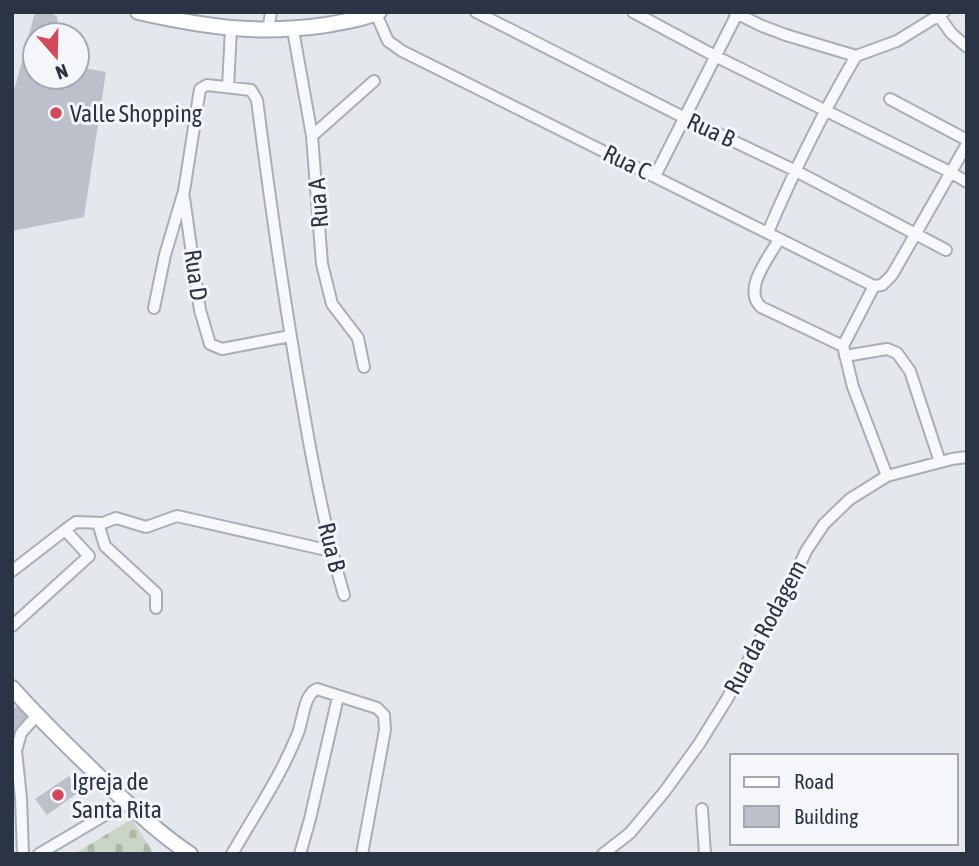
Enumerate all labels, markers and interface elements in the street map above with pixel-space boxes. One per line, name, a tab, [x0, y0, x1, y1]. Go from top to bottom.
north arrow	[21, 21, 91, 91]
text: N	[53, 60, 71, 84]
place label: Valle Shopping	[70, 100, 203, 127]
marker: Valle Shopping	[48, 105, 64, 121]
street label: Rua B	[683, 107, 740, 153]
street label: Rua C	[599, 139, 655, 185]
street label: Rua A	[303, 177, 333, 229]
street label: Rua D	[179, 248, 213, 302]
street label: Rua B	[313, 520, 351, 575]
street label: Rua da Rodagem	[718, 555, 812, 699]
legend	[730, 754, 958, 845]
place label: Igreja de Santa Rita	[72, 768, 162, 823]
text: Road	[794, 769, 834, 793]
marker: Igreja de Santa Rita	[50, 787, 66, 803]
text: Building	[794, 804, 858, 828]

